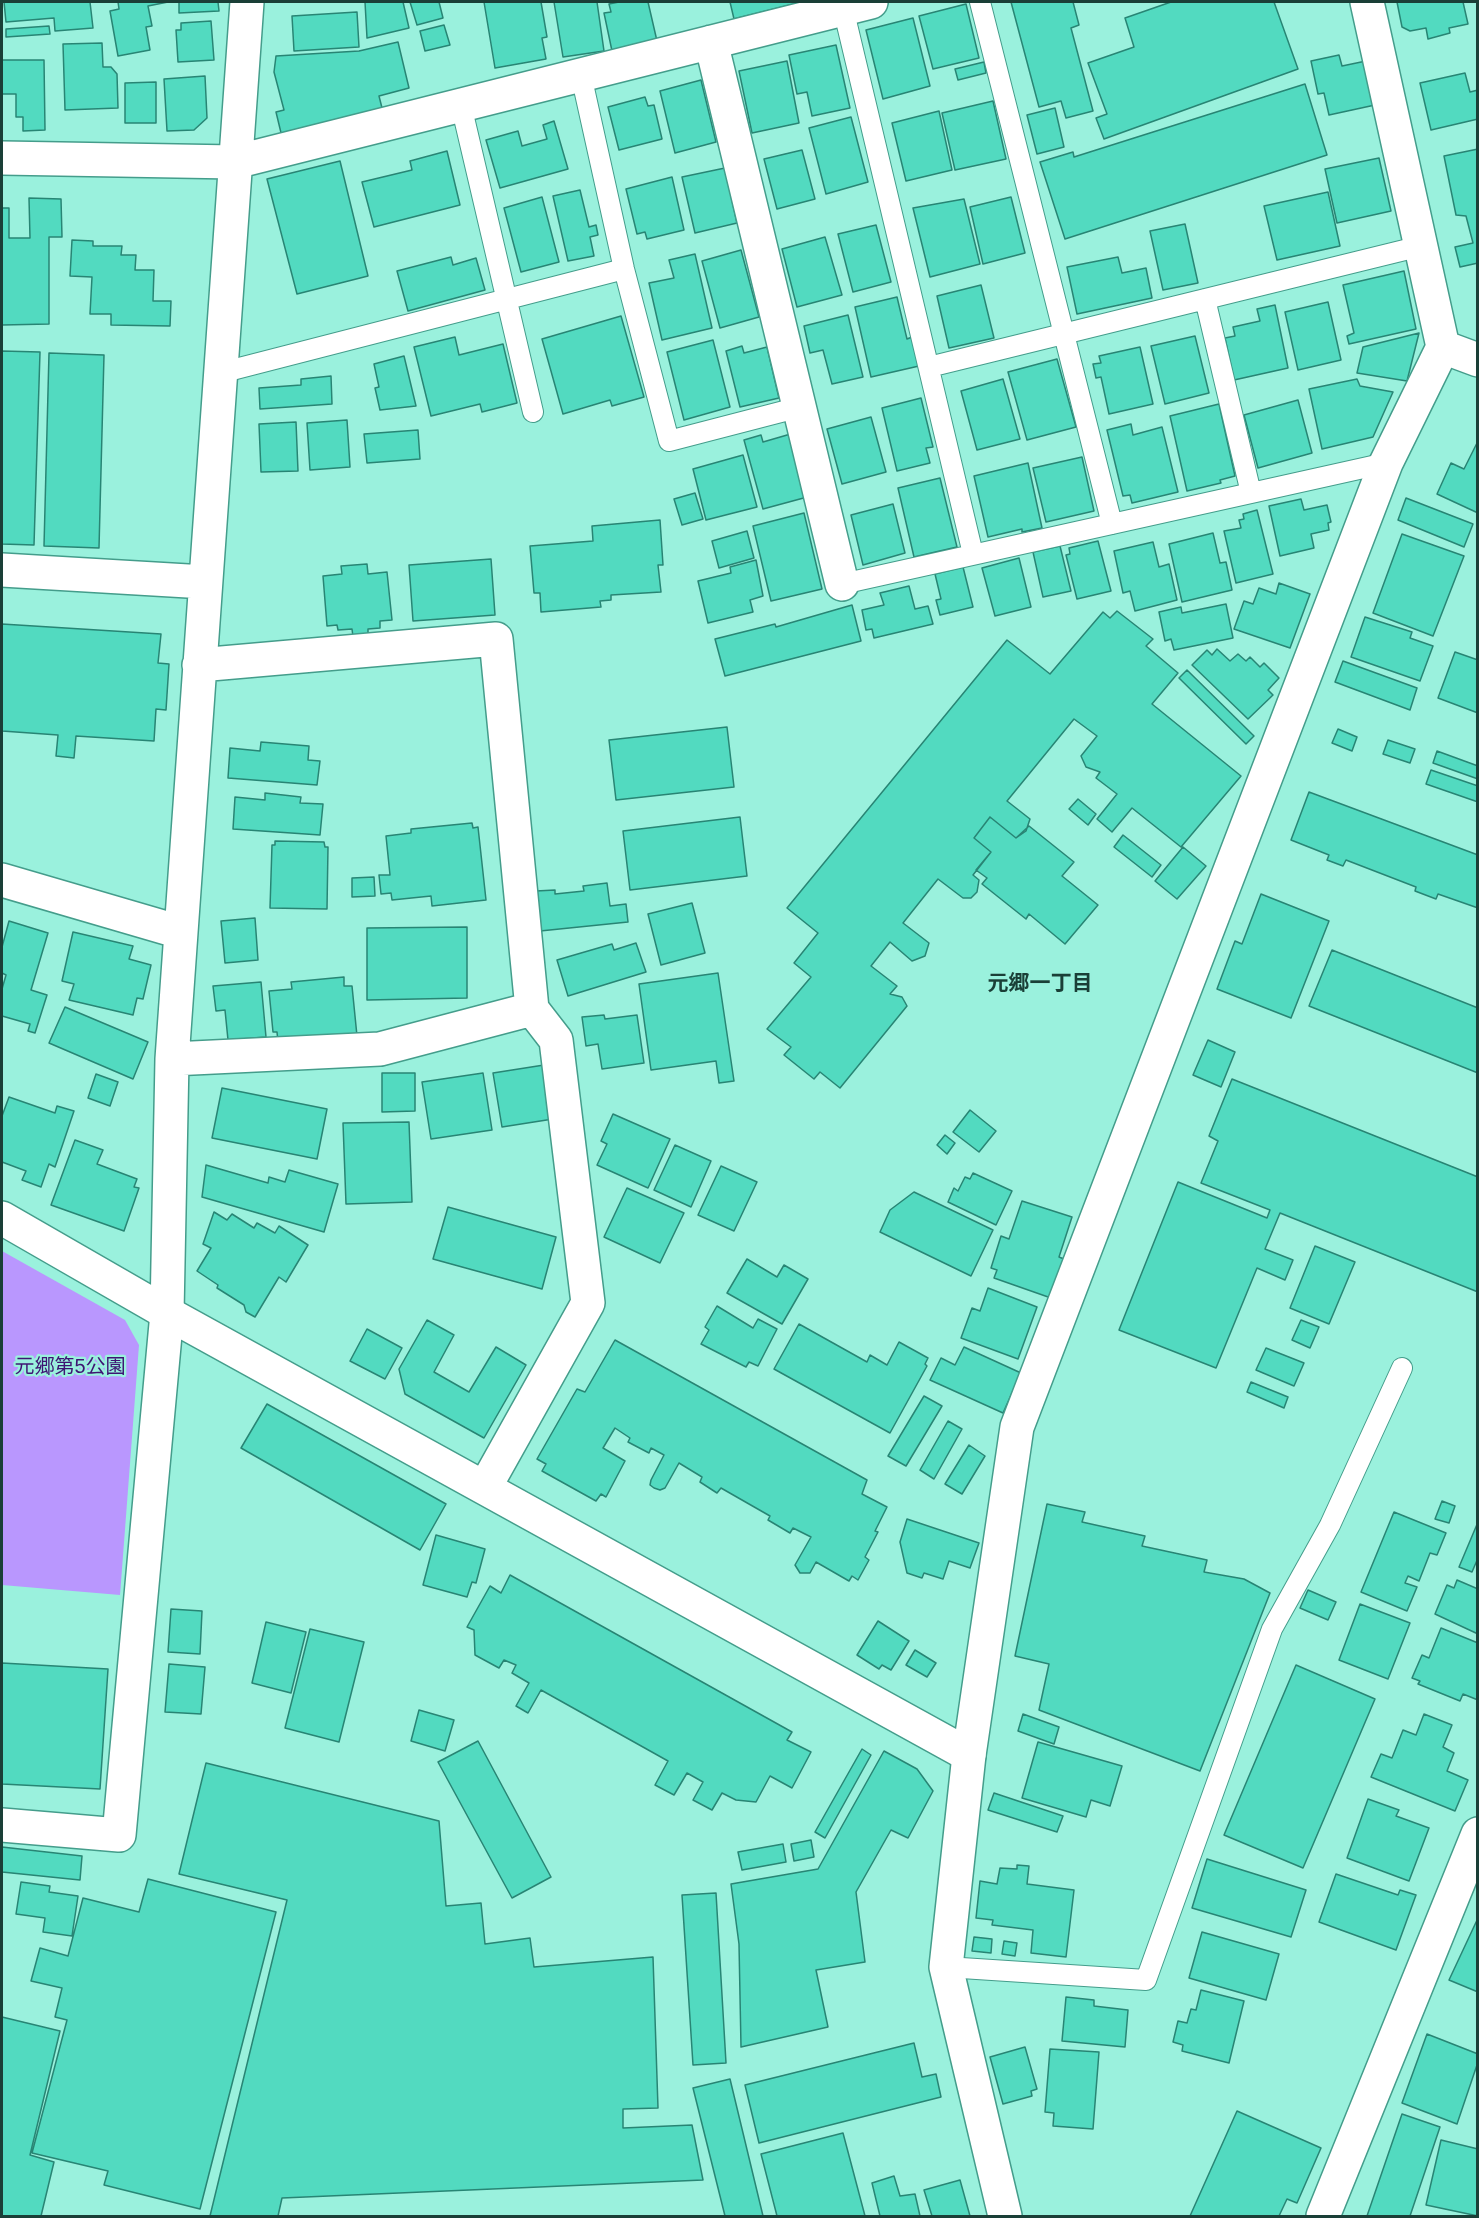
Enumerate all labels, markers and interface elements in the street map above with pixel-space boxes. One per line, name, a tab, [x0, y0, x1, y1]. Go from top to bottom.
district label: 元郷一丁目	[988, 971, 1092, 997]
park label: 元郷第5公園	[14, 1355, 126, 1379]

